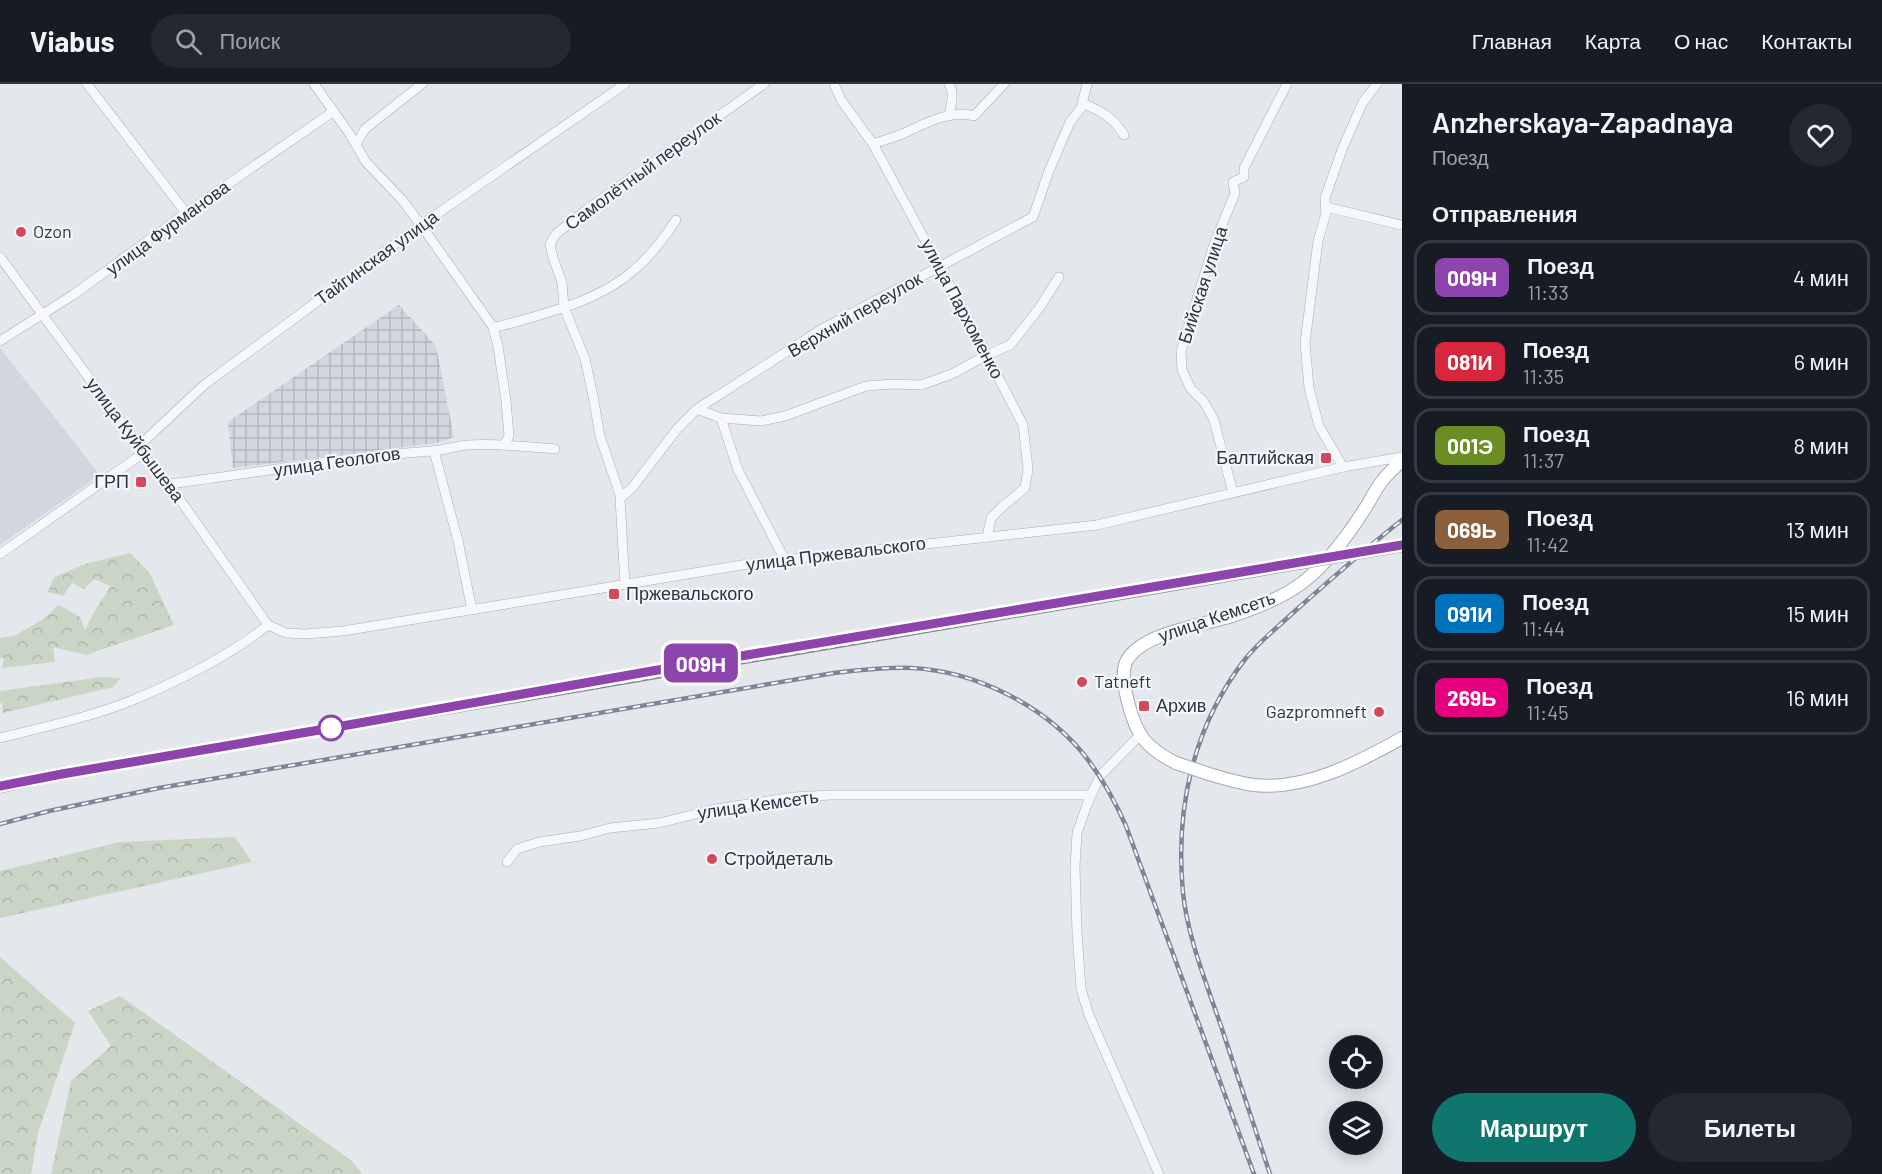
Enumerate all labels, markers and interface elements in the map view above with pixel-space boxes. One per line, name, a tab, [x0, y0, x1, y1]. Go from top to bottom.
search box	[151, 14, 571, 68]
text: Viabus	[30, 24, 115, 58]
icon: search	[172, 25, 205, 58]
text: Поиск	[220, 27, 280, 53]
text: Главная	[1472, 28, 1552, 53]
text: Карта	[1585, 28, 1641, 53]
text: О нас	[1674, 28, 1728, 53]
text: Контакты	[1761, 28, 1852, 53]
button: heart	[1789, 104, 1852, 167]
text: Anzherskaya-Zapadnaya	[1432, 105, 1733, 139]
street label: Самолётный переулок	[560, 106, 725, 234]
text: Поезд	[1432, 145, 1489, 169]
street label: улица Фурманова	[101, 174, 234, 279]
text: Отправления	[1432, 200, 1578, 226]
street label: Тайгинская улица	[311, 205, 443, 309]
place label: Ozon	[33, 220, 72, 242]
street label: Бийская улица	[1173, 222, 1232, 346]
marker: Ozon	[14, 225, 28, 239]
street label: улица Пархоменко	[917, 235, 1009, 382]
text: Поезд	[1527, 252, 1594, 278]
text: 4 мин	[1793, 264, 1849, 290]
text: 009Н	[1447, 265, 1497, 290]
street label: Верхний переулок	[784, 267, 926, 361]
text: 11:33	[1527, 280, 1569, 304]
text: Поезд	[1523, 336, 1589, 362]
text: 6 мин	[1794, 348, 1849, 374]
text: 081И	[1447, 349, 1493, 374]
text: 11:35	[1523, 364, 1564, 388]
street label: улица Куйбышева	[82, 373, 190, 507]
text: Поезд	[1523, 420, 1589, 446]
text: 8 мин	[1794, 432, 1849, 458]
text: 001Э	[1447, 433, 1493, 458]
street label: улица Геологов	[272, 441, 402, 481]
place label: Балтийская	[1216, 446, 1314, 468]
text: 11:37	[1523, 448, 1564, 472]
marker: Балтийская	[1319, 451, 1333, 465]
place label: ГРП	[94, 470, 129, 492]
marker: ГРП	[134, 475, 148, 489]
text: Поезд	[1527, 504, 1593, 530]
text: 13 мин	[1786, 516, 1849, 542]
text: 069Ь	[1447, 517, 1497, 542]
street label: улица Пржевальского	[745, 531, 927, 575]
text: 11:42	[1527, 532, 1569, 556]
place label: Пржевальского	[626, 582, 754, 604]
street label: улица Кемсеть	[1155, 586, 1278, 646]
marker: Пржевальского	[607, 587, 621, 601]
text: Поезд	[1522, 588, 1589, 614]
text: 15 мин	[1786, 600, 1849, 626]
text: 091И	[1447, 601, 1492, 626]
text: 11:44	[1522, 616, 1565, 640]
line badge: 009Н	[659, 644, 743, 682]
text: 009Н	[676, 651, 726, 676]
place label: Tatneft	[1094, 670, 1152, 692]
text: Поезд	[1526, 672, 1593, 698]
marker: Tatneft	[1075, 675, 1089, 689]
text: 16 мин	[1786, 684, 1849, 710]
text: 269Ь	[1447, 685, 1496, 710]
place label: Архив	[1156, 694, 1206, 716]
marker: Архив	[1137, 699, 1151, 713]
place label: Gazpromneft	[1266, 700, 1367, 722]
text: 11:45	[1526, 700, 1568, 724]
marker: Gazpromneft	[1372, 705, 1386, 719]
unlabelled marker	[318, 715, 344, 741]
street label: улица Кемсеть	[696, 785, 820, 823]
place label: Стройдеталь	[724, 847, 833, 869]
marker: Стройдеталь	[705, 852, 719, 866]
map controls	[1329, 1035, 1383, 1155]
button: locate	[1329, 1035, 1383, 1089]
button: Маршрут	[1432, 1093, 1636, 1162]
button: Билеты	[1648, 1093, 1852, 1162]
button: layers	[1329, 1101, 1383, 1155]

